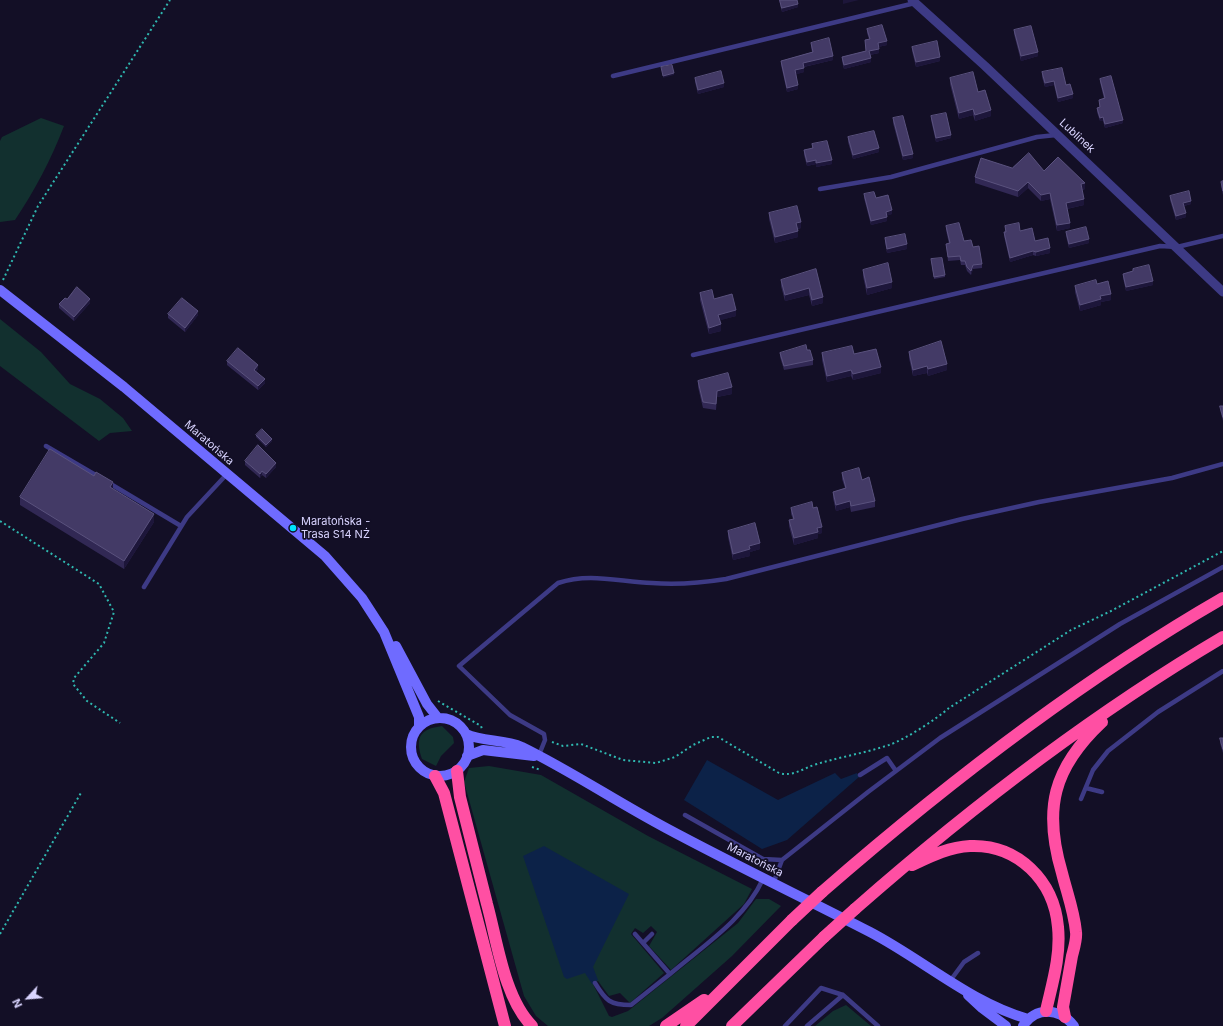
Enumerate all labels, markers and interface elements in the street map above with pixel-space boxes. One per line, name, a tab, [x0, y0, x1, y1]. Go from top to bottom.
street label: Lublinek	[1057, 116, 1097, 156]
street label: Maratońska	[182, 418, 236, 468]
place label: Maratońska - Trasa S14 NŻ	[301, 515, 370, 541]
marker: Maratońska - Trasa S14 NŻ	[288, 523, 298, 533]
street label: Maratońska	[725, 840, 785, 880]
north arrow	[8, 978, 48, 1018]
text: N	[9, 996, 25, 1010]

